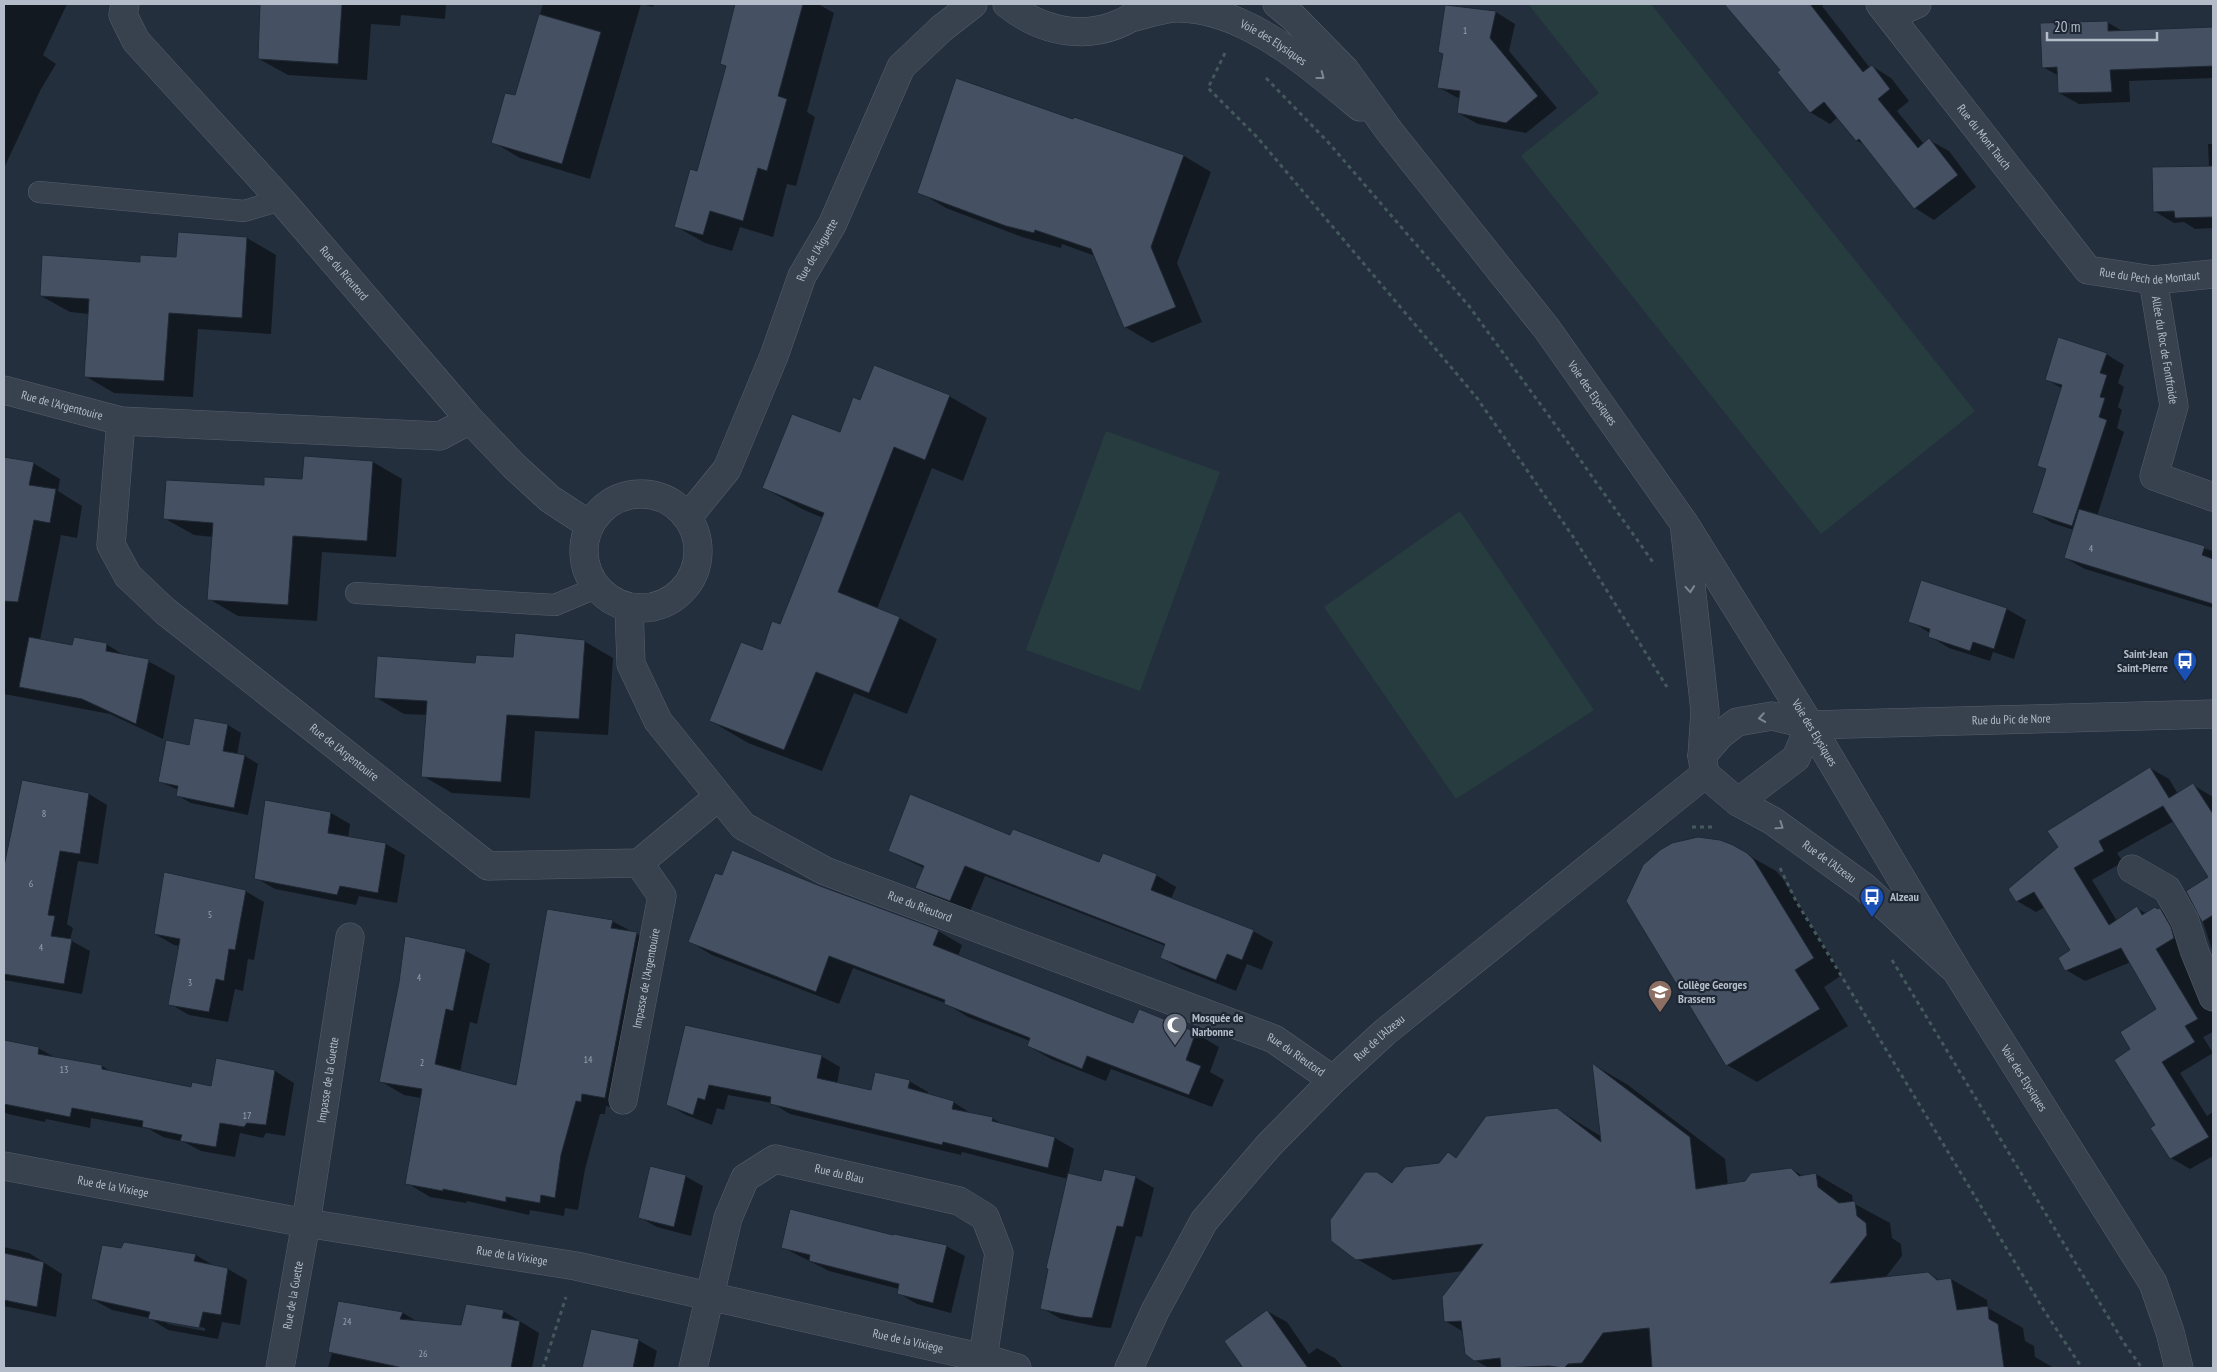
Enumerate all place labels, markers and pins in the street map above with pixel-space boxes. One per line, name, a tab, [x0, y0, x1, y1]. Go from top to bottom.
place label: Saint-Jean Saint-Pierre	[2117, 646, 2168, 675]
bus stop icon: Saint-Jean Saint-Pierre	[2172, 648, 2198, 682]
bus stop icon: Alzeau	[1859, 884, 1885, 918]
place label: Alzeau	[1889, 889, 1919, 904]
place label: Collège Georges Brassens	[1678, 977, 1747, 1006]
school or university icon: Collège Georges Brassens	[1647, 979, 1673, 1013]
place label: Mosquée de Narbonne	[1192, 1010, 1243, 1039]
mosque icon: Mosquée de Narbonne	[1162, 1012, 1188, 1046]

